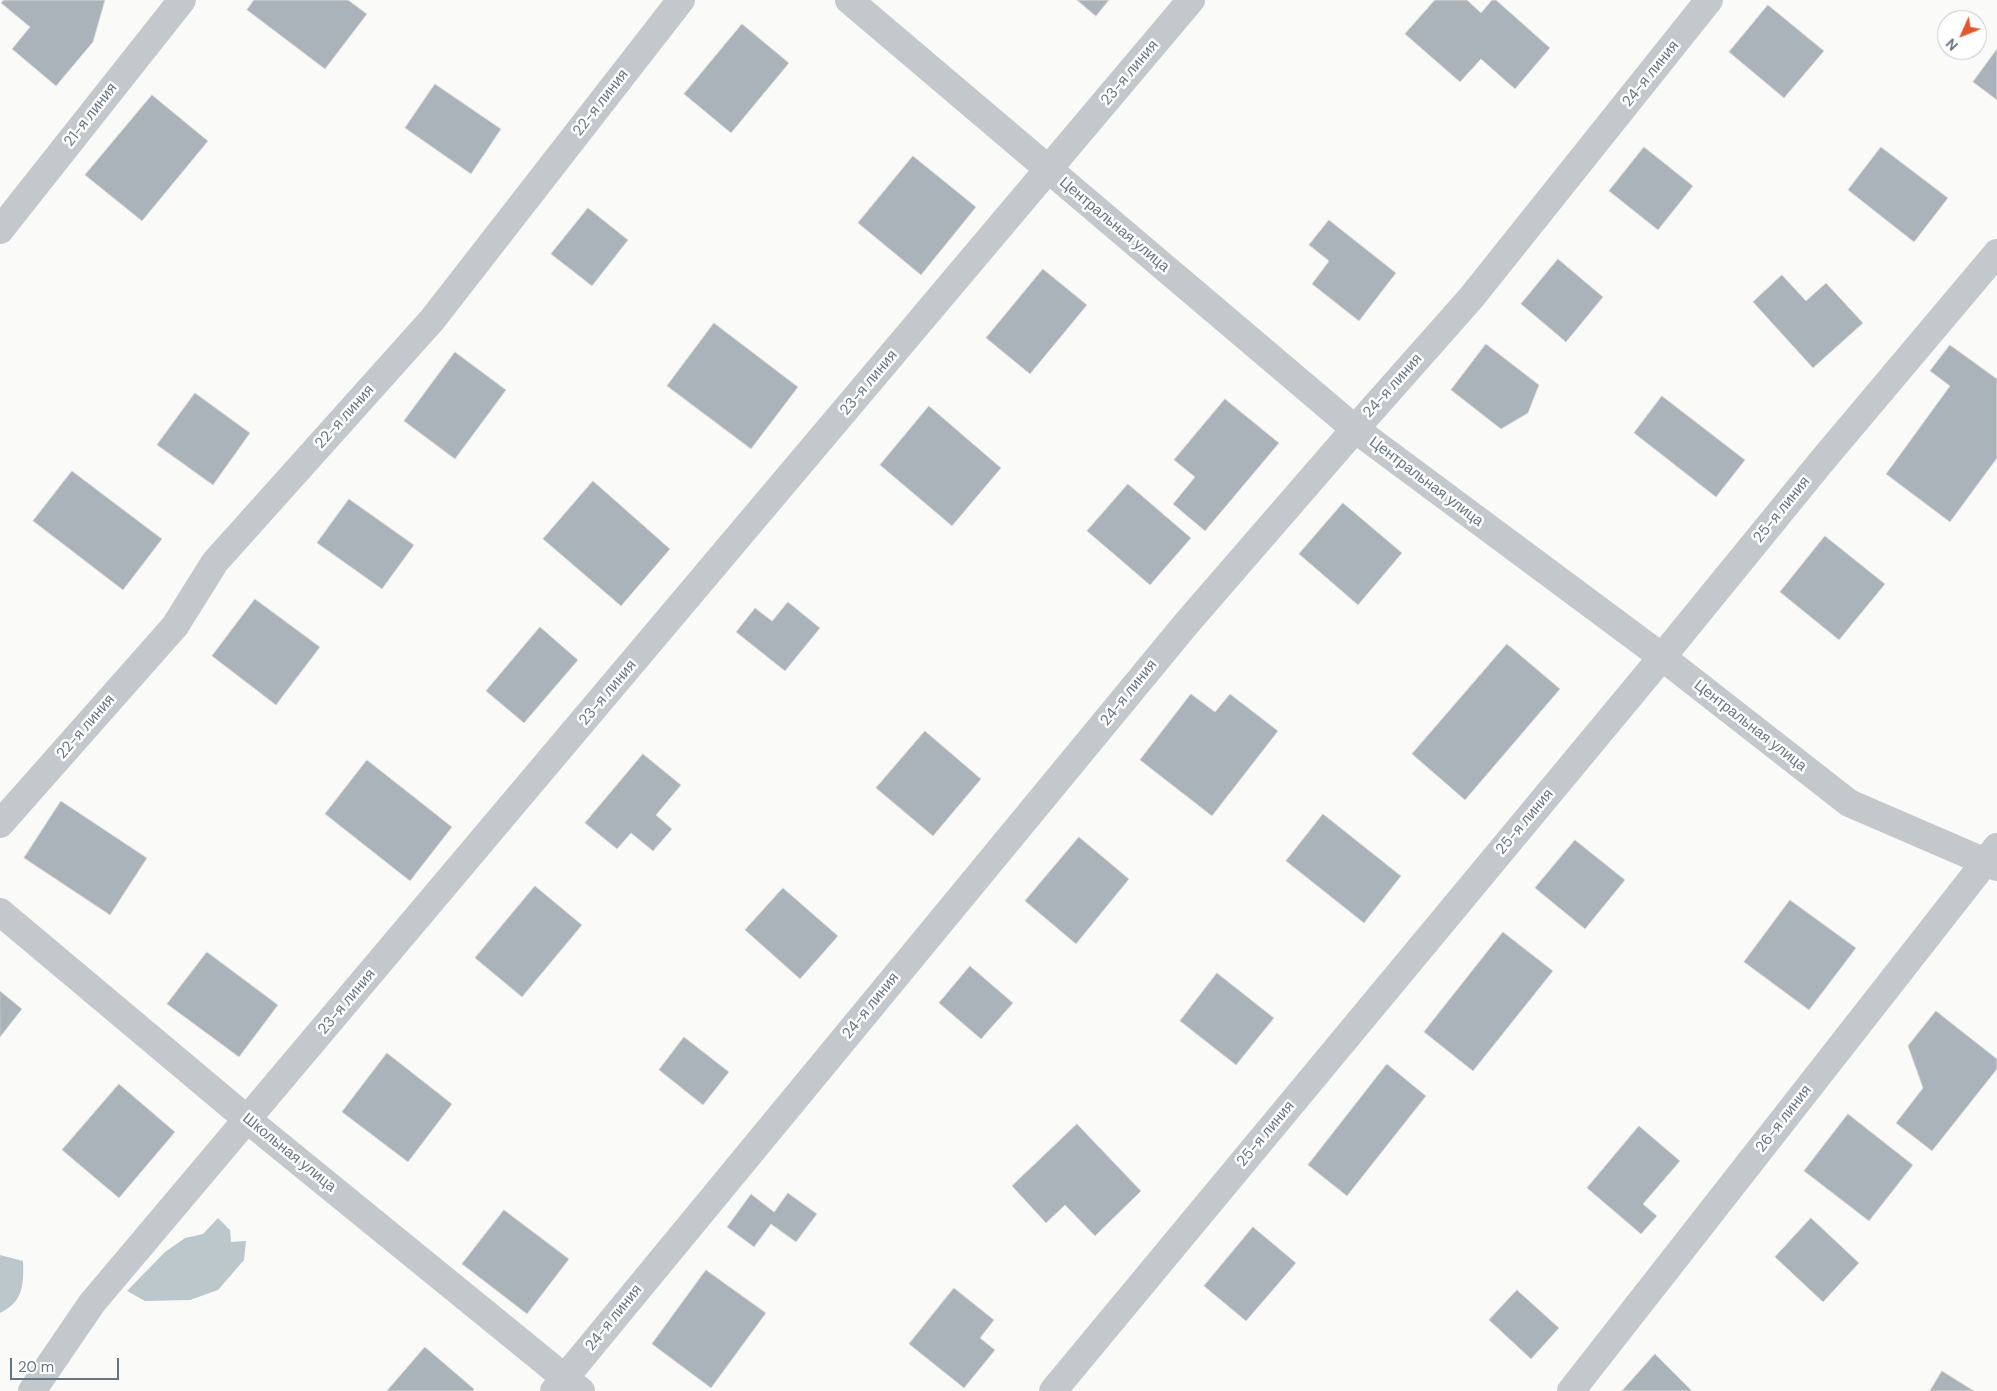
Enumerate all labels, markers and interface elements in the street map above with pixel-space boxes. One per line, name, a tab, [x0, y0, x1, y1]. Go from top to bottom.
north arrow	[1937, 10, 1987, 60]
text: N	[1942, 35, 1962, 55]
street label: 23-я линия	[1098, 37, 1162, 109]
street label: 24-я линия	[1619, 37, 1683, 111]
street label: 22-я линия	[569, 66, 633, 140]
street label: 21-я линия	[61, 80, 121, 150]
street label: Центральная улица	[1055, 174, 1173, 276]
street label: 23-я линия	[837, 347, 901, 419]
street label: 24-я линия	[1360, 350, 1426, 422]
street label: 22-я линия	[312, 381, 378, 453]
street label: Центральная улица	[1366, 433, 1486, 531]
street label: 25-я линия	[1750, 473, 1814, 547]
street label: 24-я линия	[1097, 656, 1161, 730]
street label: 23-я линия	[576, 657, 640, 729]
street label: Центральная улица	[1690, 676, 1810, 776]
street label: 22-я линия	[53, 691, 119, 763]
street label: 25-я линия	[1492, 786, 1558, 858]
street label: 23-я линия	[315, 966, 379, 1038]
street label: 24-я линия	[839, 969, 903, 1043]
street label: 26-я линия	[1752, 1082, 1816, 1156]
street label: 25-я линия	[1233, 1098, 1299, 1170]
street label: Школьная улица	[239, 1110, 339, 1196]
street label: 24-я линия	[582, 1281, 646, 1355]
scale bar	[12, 1348, 121, 1380]
text: 20 m	[18, 1357, 54, 1377]

